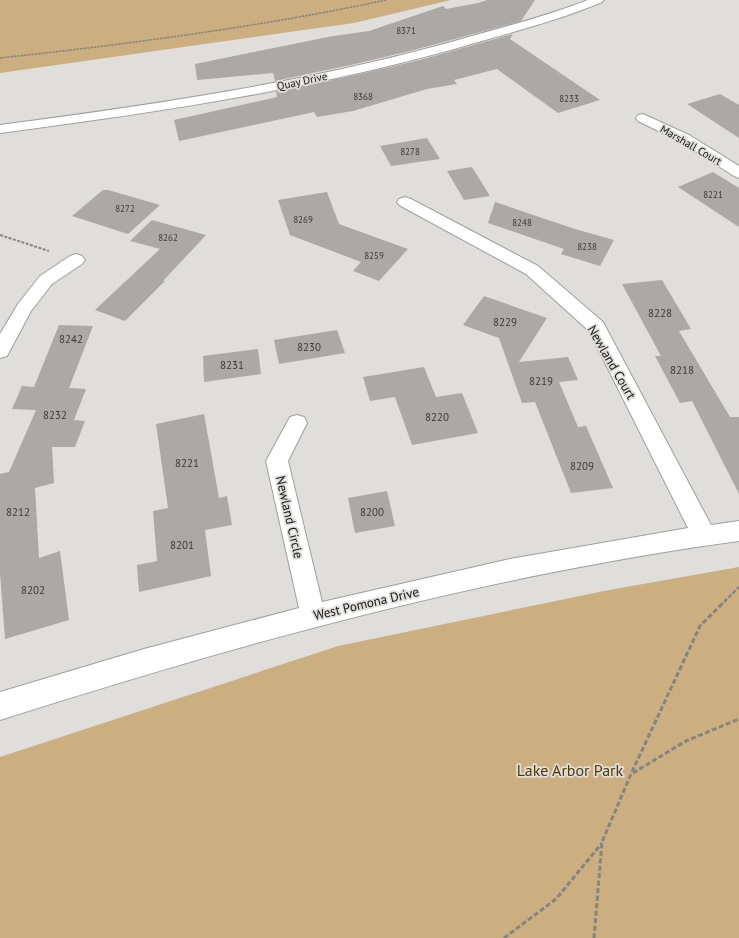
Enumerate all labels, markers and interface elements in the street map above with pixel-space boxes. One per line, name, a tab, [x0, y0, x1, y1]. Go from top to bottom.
house number: 8371	[396, 25, 416, 36]
street label: Quay Drive	[275, 69, 329, 93]
house number: 8368	[353, 91, 373, 102]
house number: 8233	[559, 93, 579, 104]
street label: Marshall Court	[658, 122, 725, 168]
house number: 8278	[400, 146, 420, 157]
house number: 8221	[703, 189, 723, 200]
house number: 8272	[115, 203, 135, 214]
house number: 8269	[293, 214, 313, 225]
house number: 8248	[512, 217, 532, 228]
house number: 8262	[158, 232, 178, 243]
house number: 8238	[577, 241, 597, 252]
house number: 8259	[364, 250, 384, 261]
house number: 8228	[648, 306, 672, 320]
house number: 8229	[493, 315, 517, 329]
street label: Newland Court	[584, 322, 640, 403]
house number: 8242	[59, 332, 83, 346]
house number: 8230	[297, 340, 321, 354]
house number: 8231	[220, 358, 244, 372]
house number: 8218	[670, 363, 694, 377]
house number: 8219	[529, 374, 553, 388]
house number: 8232	[43, 408, 67, 422]
house number: 8220	[425, 410, 449, 424]
house number: 8221	[175, 456, 199, 470]
house number: 8209	[570, 459, 594, 473]
street label: Newland Circle	[272, 474, 307, 560]
house number: 8212	[6, 505, 30, 519]
house number: 8200	[360, 505, 384, 519]
house number: 8201	[170, 538, 194, 552]
house number: 8202	[21, 583, 45, 597]
street label: West Pomona Drive	[312, 583, 420, 624]
park label: Lake Arbor Park	[517, 760, 624, 780]

